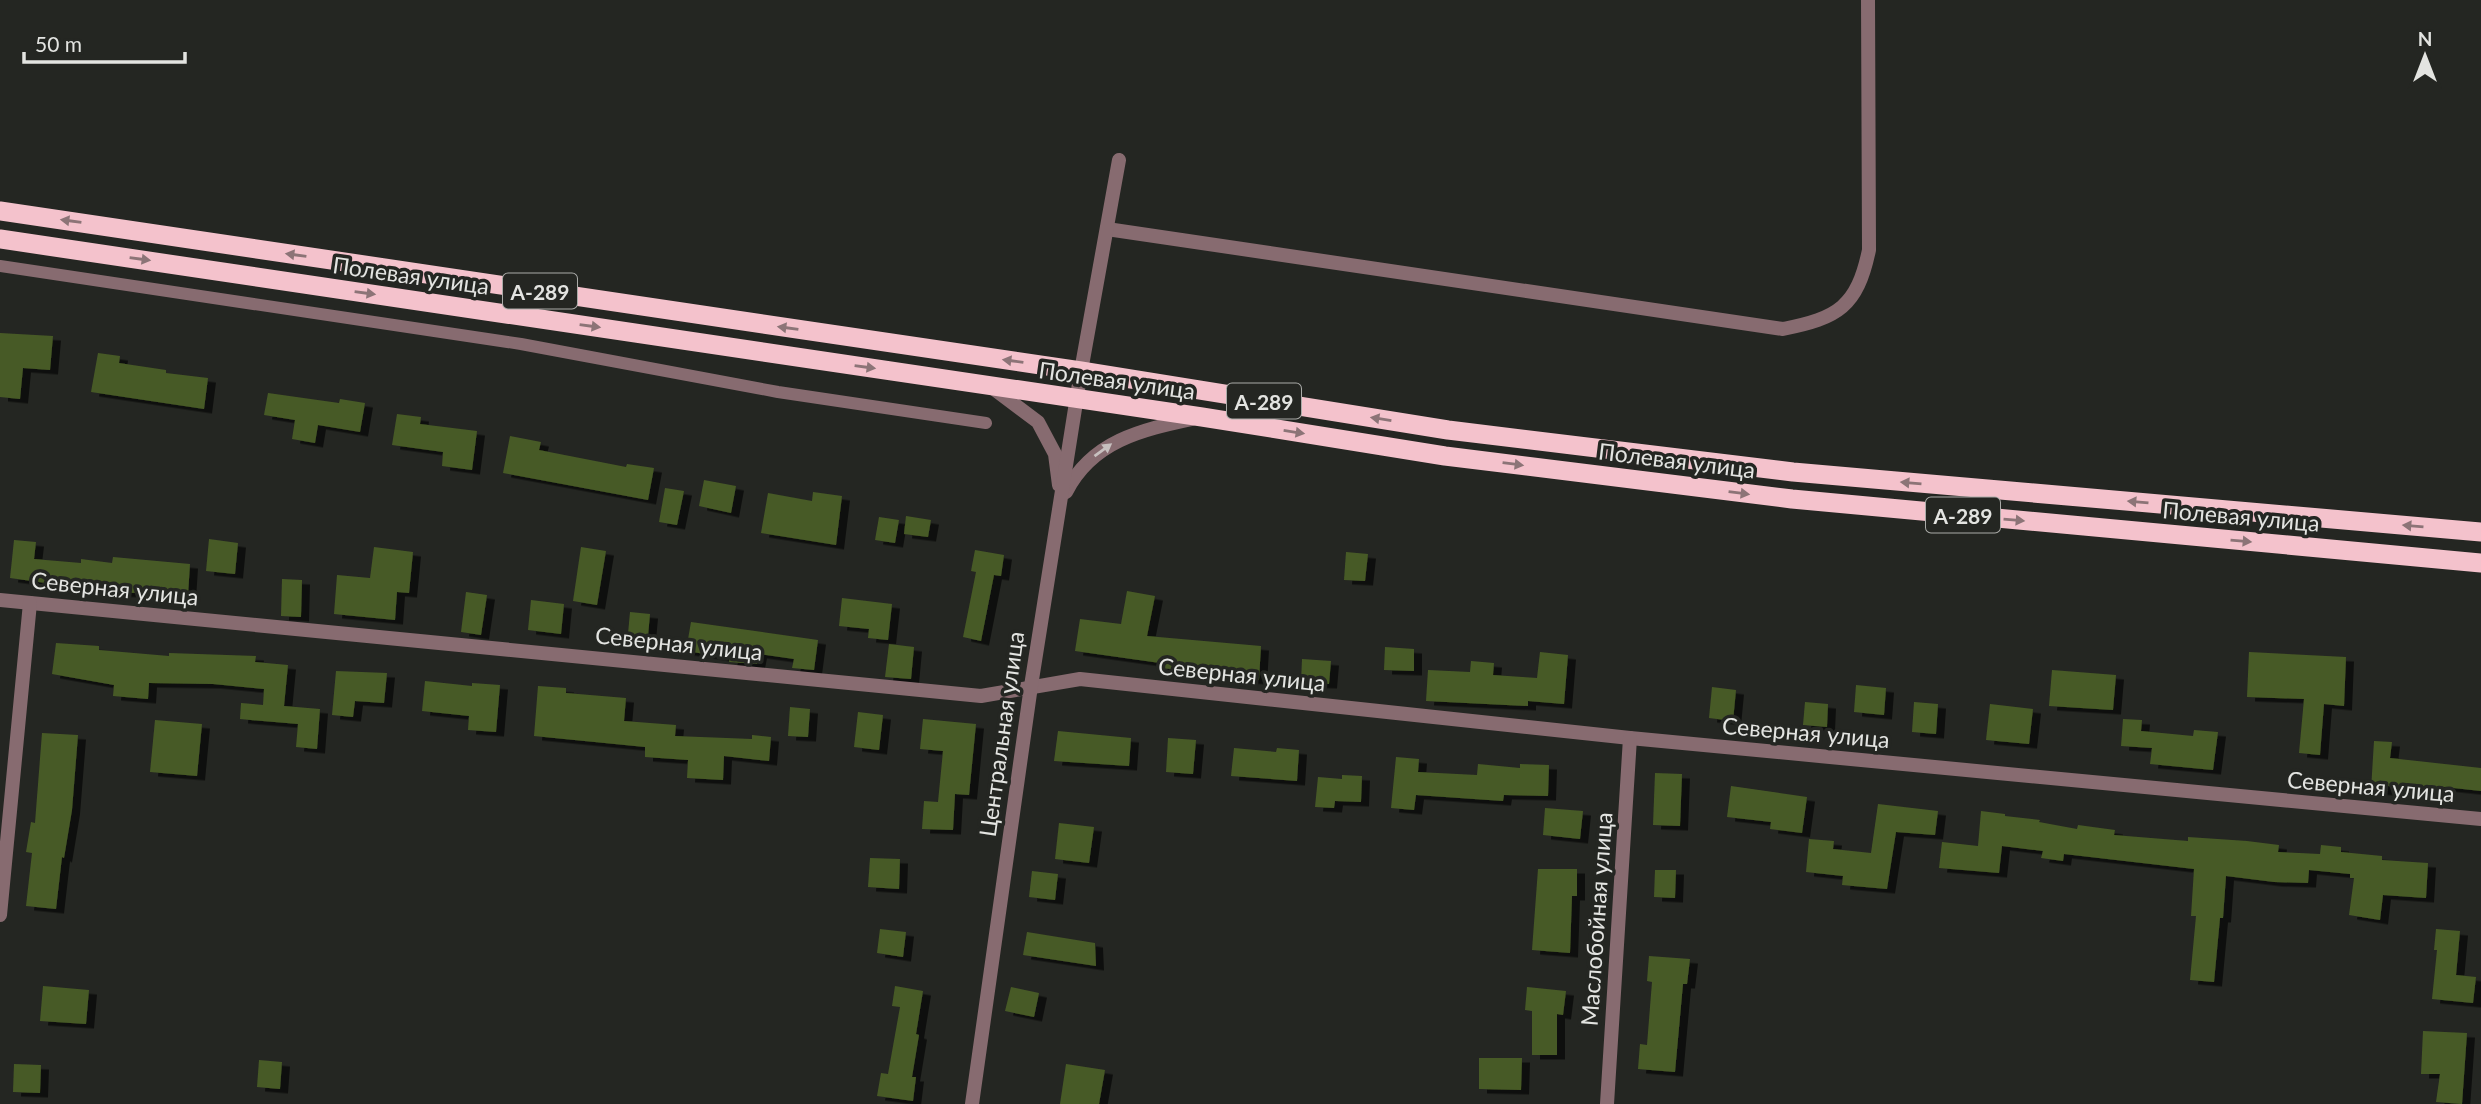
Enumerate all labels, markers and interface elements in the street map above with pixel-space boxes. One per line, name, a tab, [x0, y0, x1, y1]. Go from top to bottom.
scale bar	[24, 21, 186, 65]
north arrow	[2390, 21, 2460, 91]
text: N	[2418, 27, 2432, 50]
text: 50 m	[35, 31, 82, 56]
one-way arrow	[60, 216, 82, 227]
one-way arrow	[285, 249, 307, 260]
street label: Полевая улица	[331, 250, 491, 300]
one-way arrow	[129, 254, 151, 265]
road number: А-289	[503, 274, 577, 308]
one-way arrow	[354, 287, 376, 298]
one-way arrow	[579, 321, 601, 332]
one-way arrow	[777, 322, 799, 333]
one-way arrow	[1002, 355, 1024, 366]
street label: Полевая улица	[1037, 355, 1197, 405]
one-way arrow	[854, 361, 876, 372]
road number: А-289	[1227, 384, 1301, 418]
one-way arrow	[1369, 413, 1391, 424]
one-way arrow	[1283, 426, 1305, 437]
street label: Полевая улица	[1597, 436, 1757, 484]
one-way arrow	[1094, 444, 1112, 458]
one-way arrow	[1502, 459, 1524, 470]
one-way arrow	[1900, 477, 1922, 488]
one-way arrow	[1728, 487, 1750, 498]
street label: Полевая улица	[2161, 495, 2321, 537]
one-way arrow	[2126, 496, 2148, 507]
road number: А-289	[1926, 498, 2000, 532]
one-way arrow	[2003, 515, 2025, 526]
one-way arrow	[2402, 520, 2424, 531]
one-way arrow	[2230, 536, 2252, 547]
street label: Северная улица	[30, 565, 200, 611]
street label: Северная улица	[594, 620, 764, 666]
street label: Центральная улица	[973, 629, 1029, 839]
street label: Северная улица	[1157, 651, 1327, 697]
street label: Северная улица	[1721, 711, 1891, 753]
street label: Северная улица	[2286, 765, 2456, 807]
street label: Маслобойная улица	[1575, 811, 1617, 1027]

